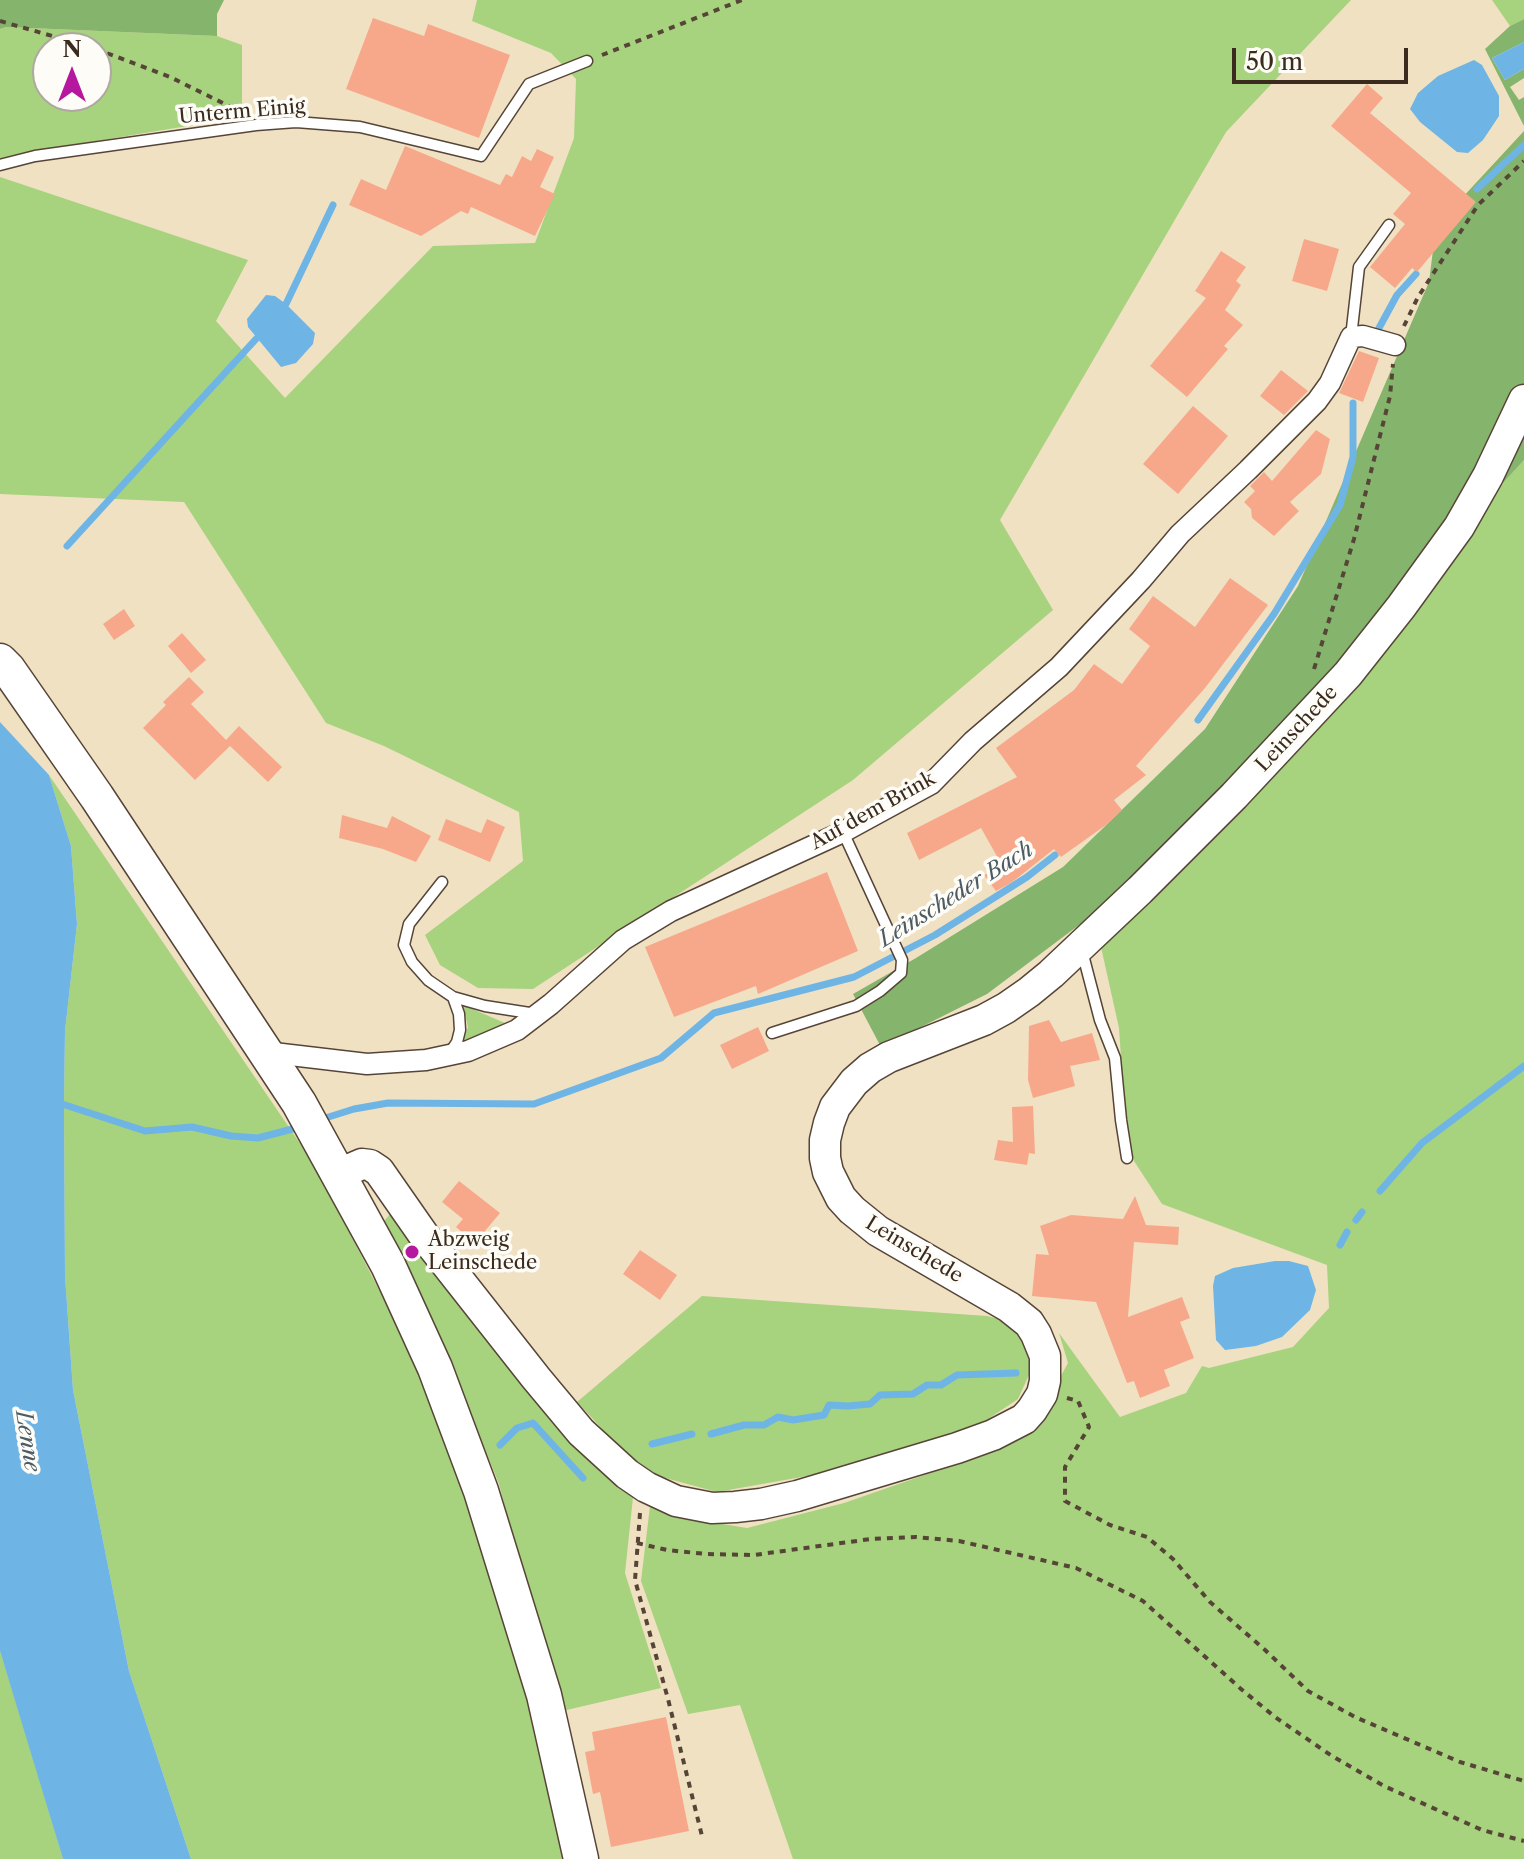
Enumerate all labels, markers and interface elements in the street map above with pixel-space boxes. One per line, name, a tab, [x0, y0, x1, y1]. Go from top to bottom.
north arrow	[32, 32, 112, 112]
scale bar	[1236, 32, 1412, 82]
text: N	[62, 36, 82, 63]
text: 50 m	[1246, 47, 1303, 76]
street label: Unterm Einig	[178, 95, 306, 129]
street label: Leinschede	[1251, 681, 1343, 777]
street label: Auf dem Brink	[806, 767, 940, 855]
water label: Leinscheder Bach	[874, 837, 1038, 953]
street label: Leinschede	[861, 1212, 967, 1288]
place label: Abzweig Leinschede	[428, 1228, 537, 1275]
marker: Abzweig Leinschede	[403, 1243, 421, 1261]
water label: Lenne	[9, 1408, 45, 1474]

